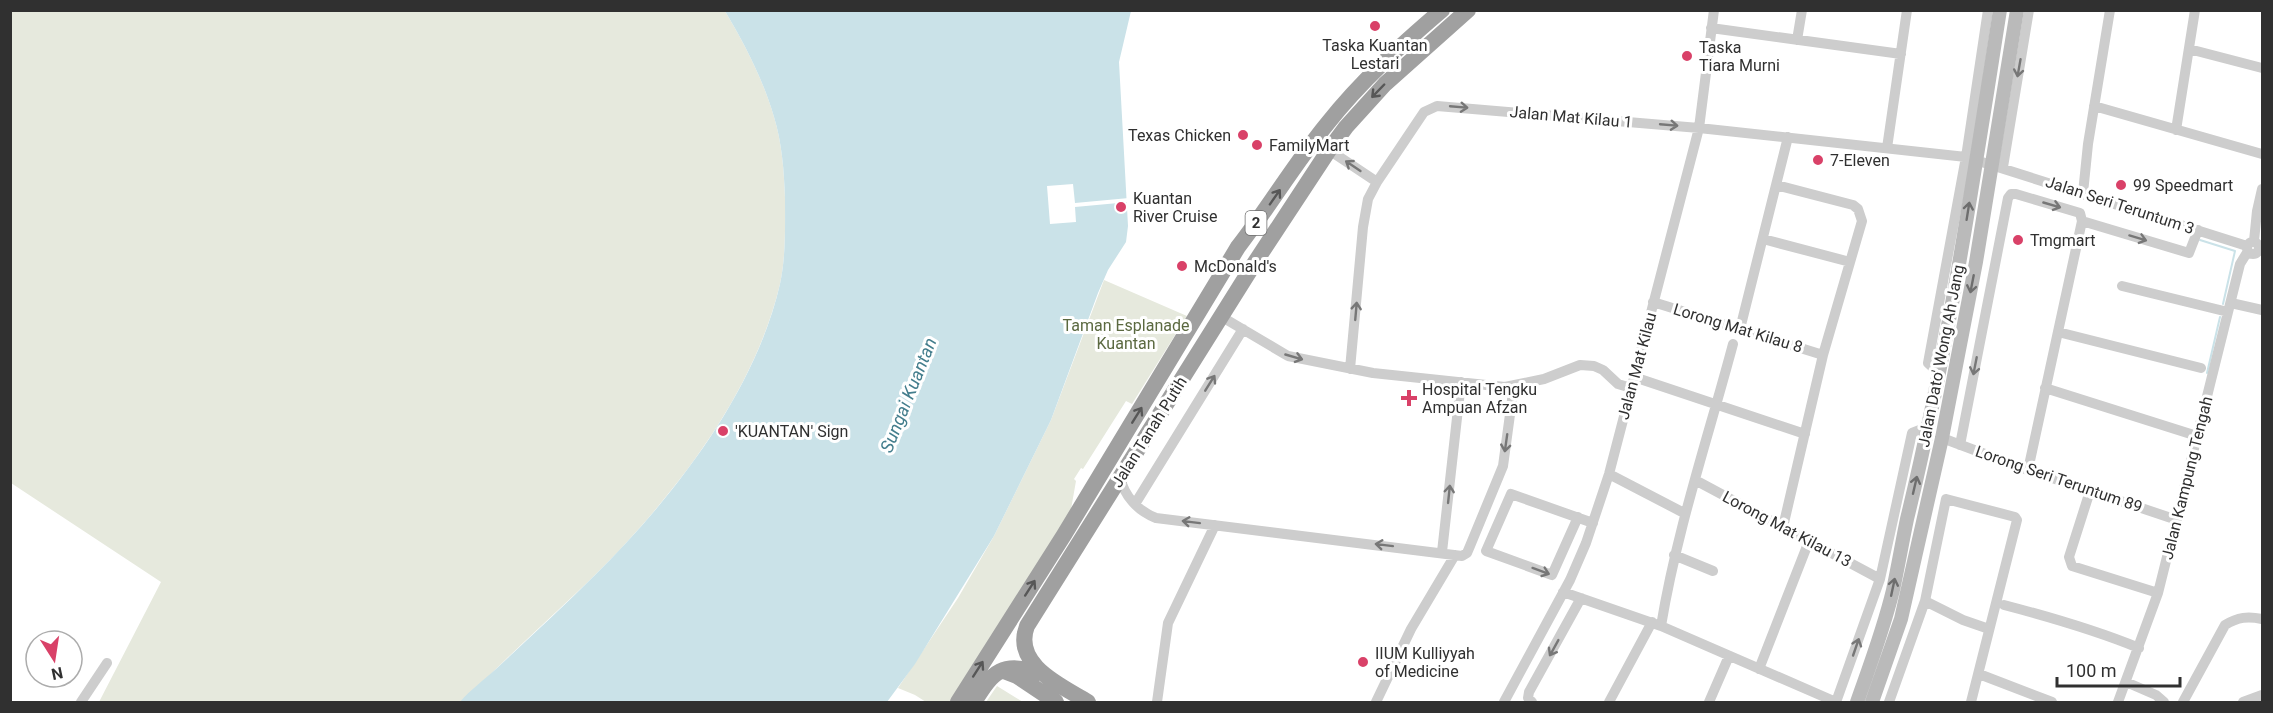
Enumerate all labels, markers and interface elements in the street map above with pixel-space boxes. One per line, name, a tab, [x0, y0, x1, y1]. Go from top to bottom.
marker: Taska Kuantan Lestari	[1368, 19, 1382, 33]
place label: Taska Kuantan Lestari	[1322, 36, 1428, 73]
place label: Taska Tiara Murni	[1699, 38, 1780, 75]
marker: Taska Tiara Murni	[1680, 49, 1694, 63]
one-way arrow	[2013, 58, 2024, 77]
one-way arrow	[1371, 84, 1385, 99]
one-way arrow	[1448, 102, 1468, 113]
street label: Jalan Mat Kilau 1	[1509, 102, 1633, 132]
one-way arrow	[1658, 120, 1678, 131]
place label: Texas Chicken	[1128, 126, 1231, 145]
marker: Texas Chicken	[1236, 128, 1250, 142]
place label: FamilyMart	[1269, 136, 1349, 155]
marker: FamilyMart	[1250, 138, 1264, 152]
place label: 7-Eleven	[1830, 151, 1890, 170]
marker: 7-Eleven	[1811, 153, 1825, 167]
one-way arrow	[1346, 160, 1362, 172]
street label: Jalan Seri Teruntum 3	[2043, 172, 2197, 238]
place label: 99 Speedmart	[2133, 176, 2233, 195]
marker: 99 Speedmart	[2114, 178, 2128, 192]
place label: Kuantan River Cruise	[1133, 189, 1218, 226]
one-way arrow	[1269, 190, 1281, 206]
marker: Kuantan River Cruise	[1114, 200, 1128, 214]
one-way arrow	[2042, 200, 2061, 211]
one-way arrow	[1963, 202, 1974, 222]
road number: 2	[1246, 211, 1266, 235]
place label: Tmgmart	[2030, 231, 2096, 250]
marker: Tmgmart	[2011, 233, 2025, 247]
one-way arrow	[2128, 233, 2147, 244]
place label: McDonald's	[1194, 257, 1277, 276]
marker: McDonald's	[1175, 259, 1189, 273]
street label: Jalan Dato' Wong Ah Jang	[1914, 263, 1968, 449]
one-way arrow	[1966, 274, 1977, 293]
street label: Lorong Mat Kilau 8	[1671, 299, 1805, 357]
one-way arrow	[1351, 301, 1362, 321]
street label: Jalan Mat Kilau	[1614, 310, 1660, 422]
park label: Taman Esplanade Kuantan	[1063, 316, 1189, 353]
water label: Sungai Kuantan	[875, 335, 941, 455]
one-way arrow	[1284, 352, 1303, 363]
one-way arrow	[1969, 356, 1980, 375]
street label: Jalan Tanah Putih	[1107, 373, 1191, 491]
one-way arrow	[1205, 375, 1217, 392]
place label: Hospital Tengku Ampuan Afzan	[1422, 380, 1537, 417]
marker: Hospital Tengku Ampuan Afzan	[1400, 389, 1418, 407]
street label: Jalan Kampung Tengah	[2158, 394, 2216, 562]
one-way arrow	[1132, 407, 1144, 424]
place label: 'KUANTAN' Sign	[735, 422, 848, 441]
marker: 'KUANTAN' Sign	[716, 424, 730, 438]
one-way arrow	[1501, 433, 1512, 453]
street label: Lorong Seri Teruntum 89	[1973, 441, 2145, 517]
one-way arrow	[1910, 476, 1922, 495]
one-way arrow	[1444, 485, 1455, 505]
street label: Lorong Mat Kilau 13	[1719, 487, 1855, 571]
one-way arrow	[1181, 516, 1201, 527]
one-way arrow	[1375, 539, 1395, 550]
one-way arrow	[1531, 566, 1549, 577]
one-way arrow	[1888, 577, 1899, 597]
one-way arrow	[1024, 579, 1037, 596]
north arrow	[24, 629, 84, 689]
one-way arrow	[1851, 638, 1862, 657]
one-way arrow	[1547, 639, 1559, 656]
place label: IIUM Kulliyyah of Medicine	[1375, 644, 1475, 681]
scale bar	[2057, 650, 2180, 688]
marker: IIUM Kulliyyah of Medicine	[1356, 655, 1370, 669]
text: 100 m	[2066, 660, 2117, 681]
one-way arrow	[972, 662, 984, 678]
text: N	[50, 663, 65, 684]

